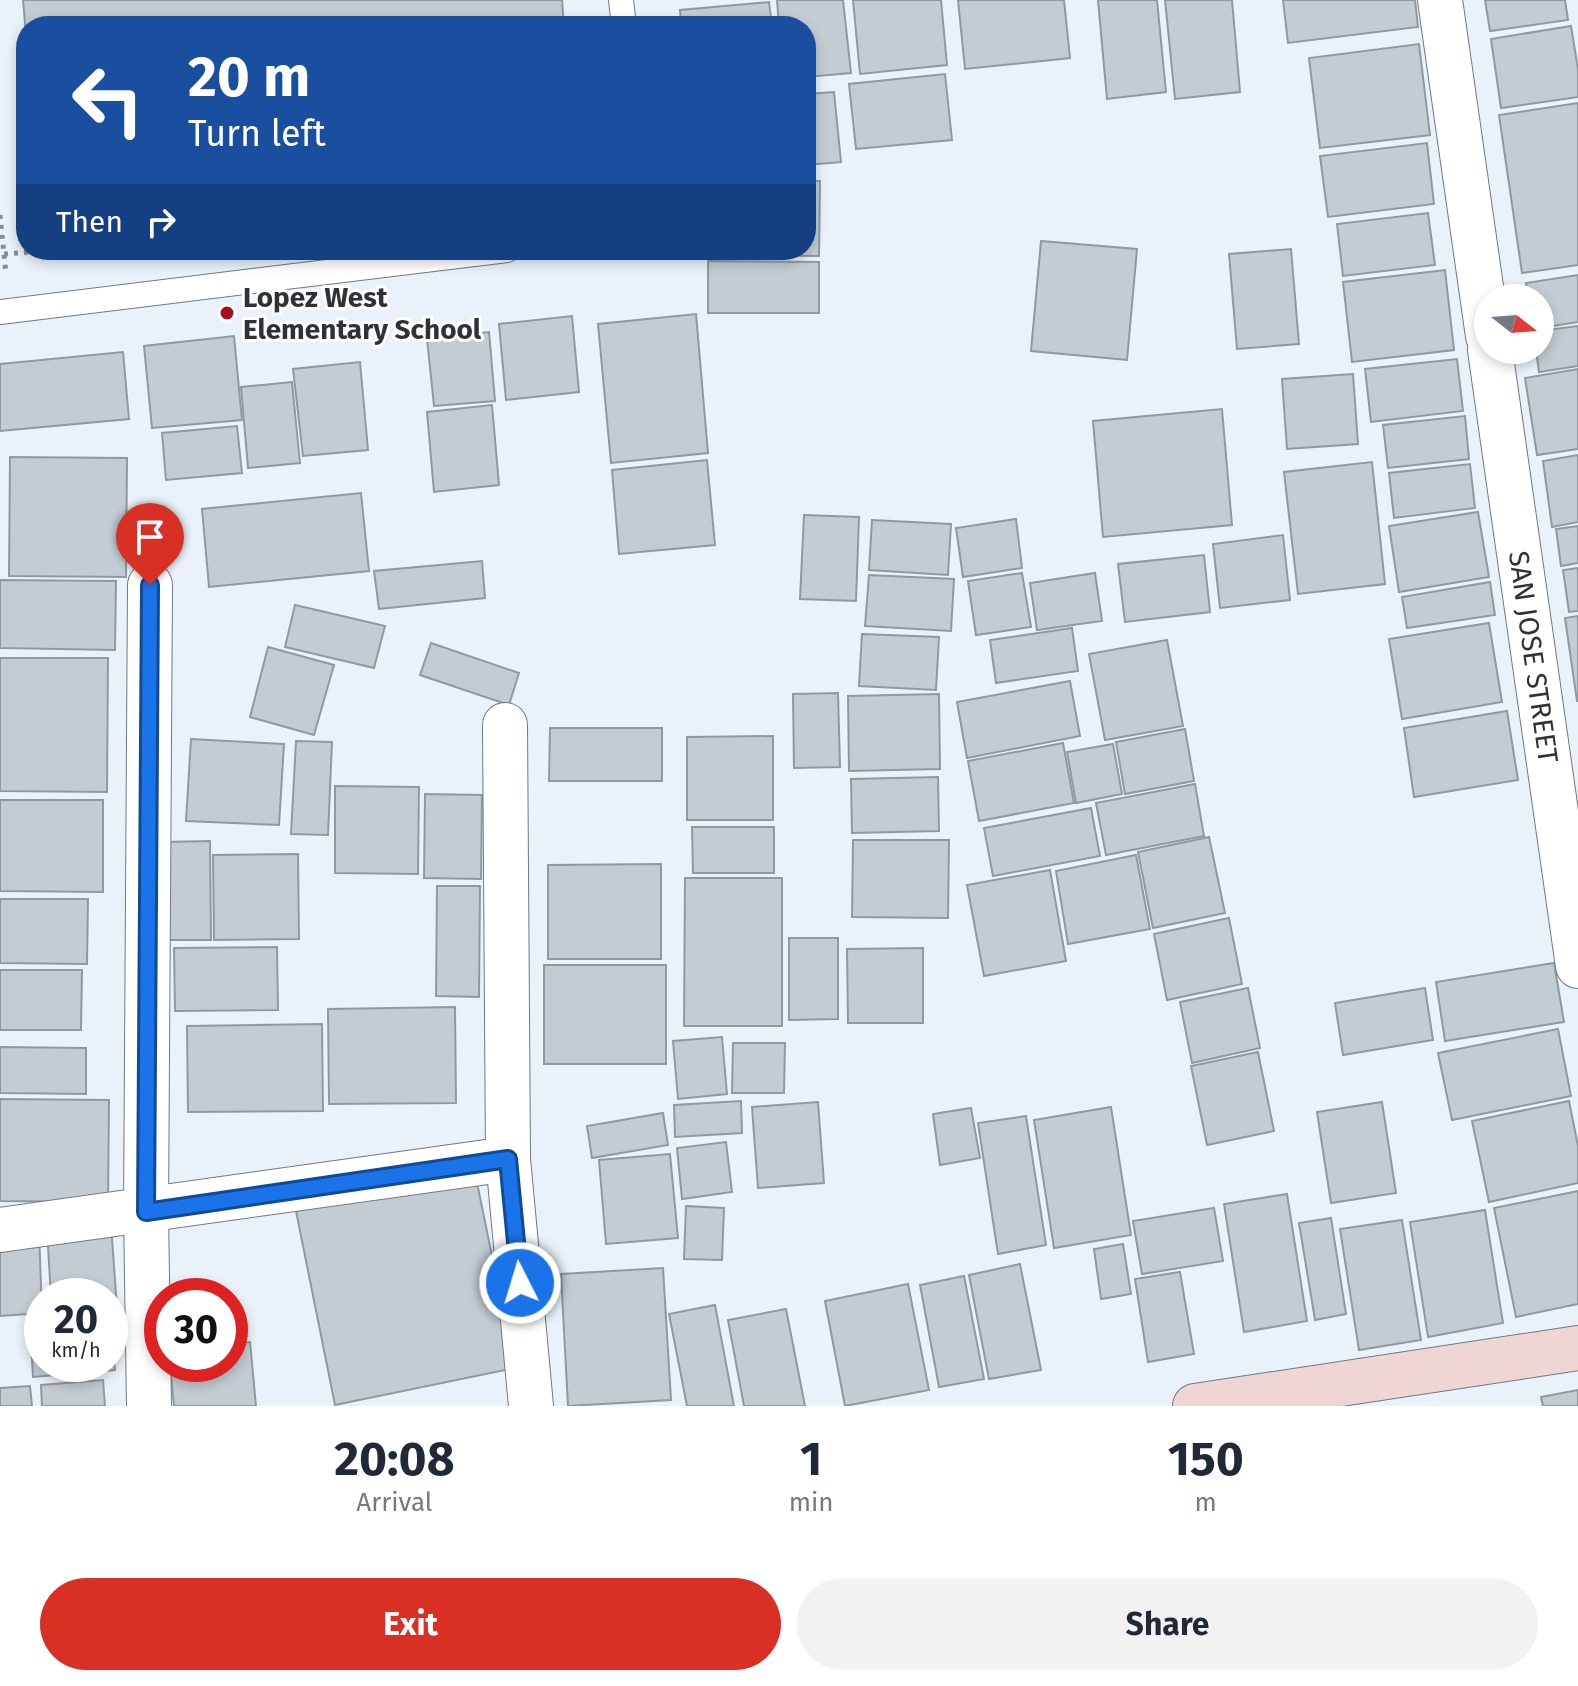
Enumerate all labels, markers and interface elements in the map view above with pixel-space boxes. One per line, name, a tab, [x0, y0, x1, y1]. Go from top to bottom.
text: 20 m	[188, 44, 310, 111]
icon: left	[56, 48, 160, 152]
text: Turn left	[188, 112, 326, 156]
icon: right	[139, 200, 183, 244]
text: Then	[56, 204, 123, 240]
place label: Lopez West Elementary School	[243, 281, 482, 346]
north arrow	[1474, 284, 1554, 364]
map controls	[1474, 284, 1554, 364]
marker: Lopez West Elementary School	[218, 304, 236, 322]
pin	[116, 503, 184, 585]
icon: arrive	[128, 515, 172, 559]
street label: SAN JOSE STREET	[1502, 549, 1565, 766]
position arrow	[478, 1241, 562, 1325]
speed limit sign: 30	[144, 1278, 248, 1382]
text: 20	[54, 1296, 98, 1344]
text: km/h	[51, 1338, 101, 1362]
text: 20:08	[334, 1430, 455, 1488]
text: 1	[800, 1430, 822, 1488]
text: 150	[1168, 1430, 1244, 1488]
text: Arrival	[356, 1487, 432, 1518]
text: min	[789, 1487, 834, 1518]
text: m	[1195, 1487, 1217, 1518]
button: Exit	[40, 1578, 781, 1670]
button: Share	[797, 1578, 1538, 1670]

